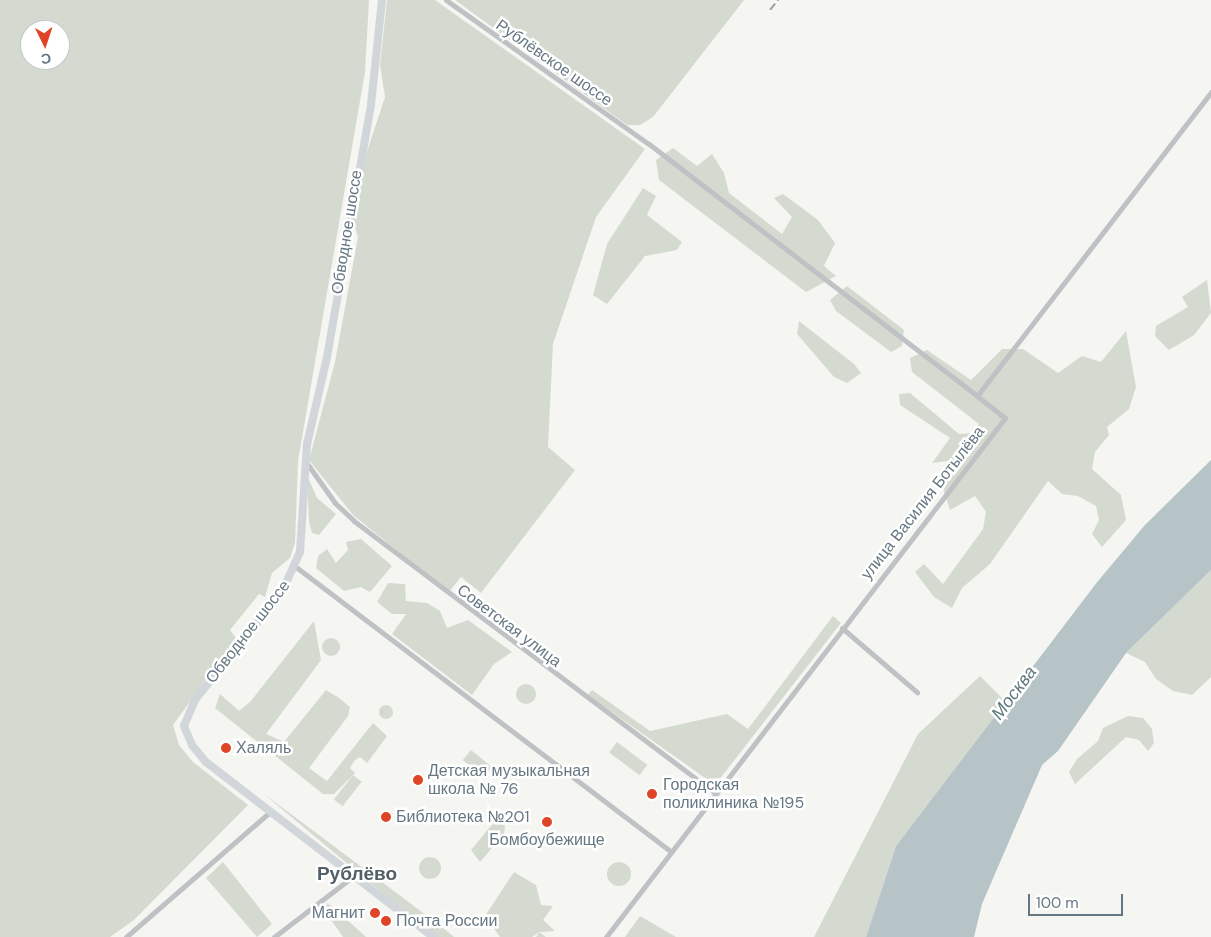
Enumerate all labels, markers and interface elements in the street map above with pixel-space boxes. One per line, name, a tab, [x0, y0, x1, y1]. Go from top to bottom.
street label: Рублёвское шоссе	[492, 16, 616, 110]
north arrow	[20, 20, 70, 70]
text: С	[40, 50, 52, 68]
street label: Обводное шоссе	[328, 169, 366, 295]
street label: улица Василия Ботылёва	[857, 423, 989, 583]
street label: Обводное шоссе	[202, 577, 294, 687]
street label: Советская улица	[453, 581, 565, 671]
water label: Москва	[987, 662, 1041, 724]
place label: Халяль	[236, 738, 291, 758]
marker: Халяль	[220, 742, 232, 754]
place label: Детская музыкальная школа № 76	[428, 761, 590, 799]
marker: Детская музыкальная школа № 76	[412, 774, 424, 786]
place label: Городская поликлиника №195	[663, 775, 804, 813]
marker: Городская поликлиника №195	[645, 787, 659, 801]
place label: Библиотека №201	[396, 807, 529, 827]
marker: Библиотека №201	[380, 811, 392, 823]
marker: Бомбоубежище	[541, 816, 553, 828]
place label: Бомбоубежище	[489, 830, 605, 850]
district label: Рублёво	[317, 863, 397, 885]
scale bar	[1031, 884, 1126, 916]
text: 100 m	[1036, 893, 1079, 913]
place label: Магнит	[312, 903, 365, 923]
marker: Магнит	[369, 907, 381, 919]
place label: Почта России	[396, 911, 497, 931]
marker: Почта России	[380, 915, 392, 927]

